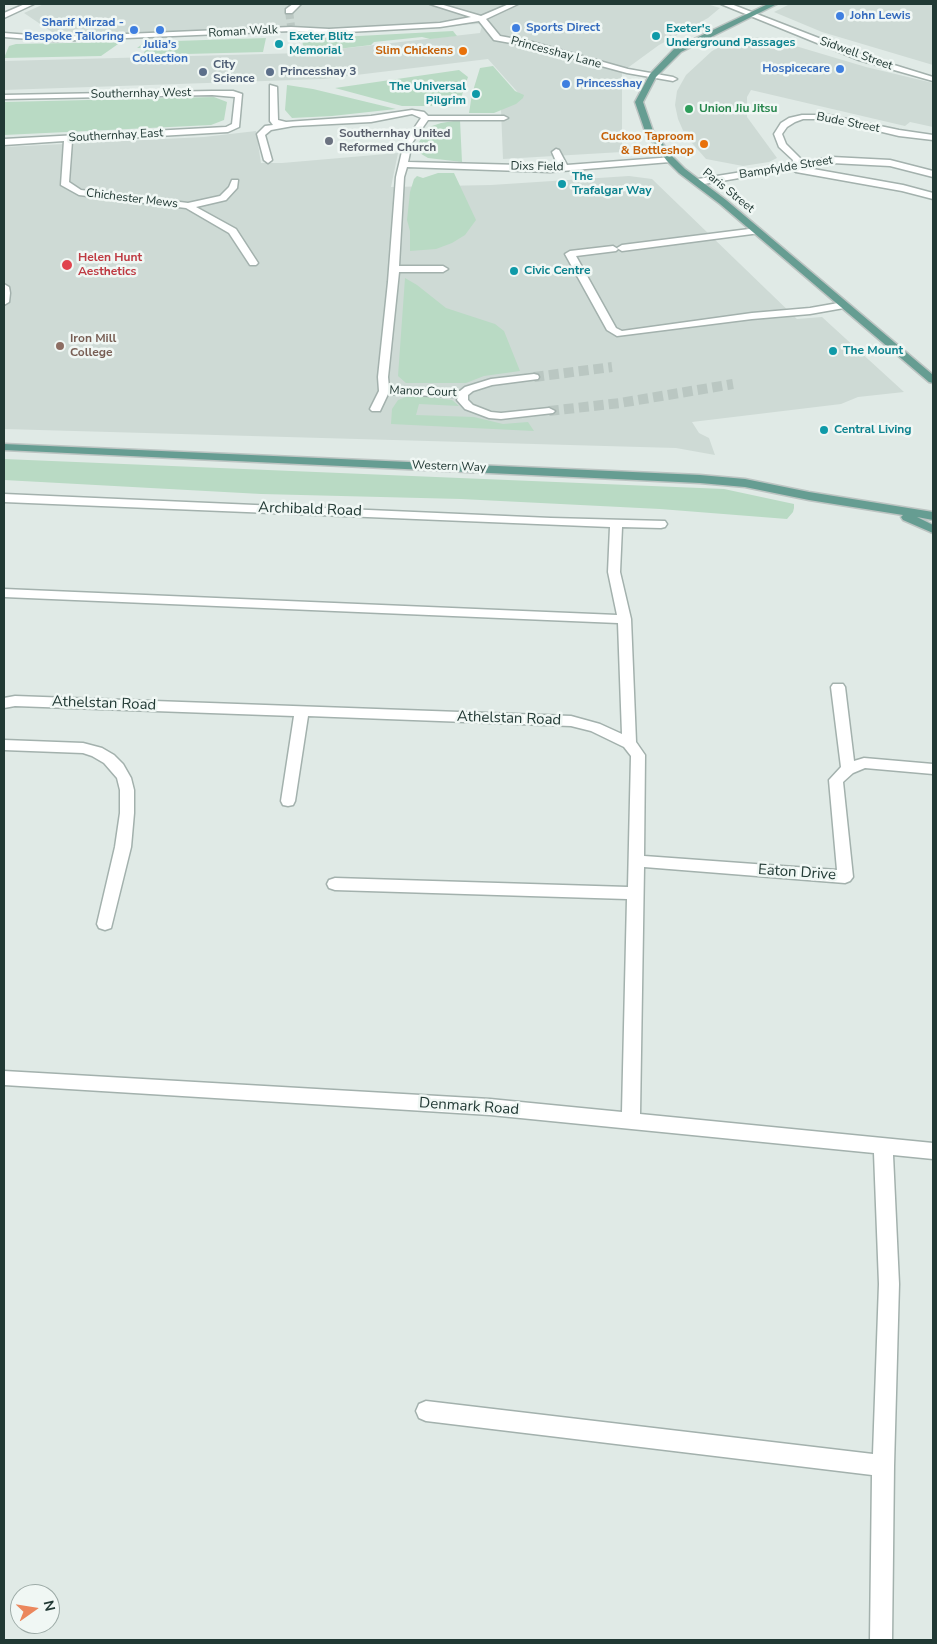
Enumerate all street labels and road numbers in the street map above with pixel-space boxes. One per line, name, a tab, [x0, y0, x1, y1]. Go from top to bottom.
street label: Roman Walk	[208, 23, 278, 41]
street label: Princesshay Lane	[509, 34, 603, 72]
street label: Sidwell Street	[818, 34, 894, 74]
street label: Southernhay West	[91, 86, 191, 102]
street label: Bude Street	[815, 110, 881, 136]
street label: Southernhay East	[68, 126, 164, 146]
street label: Bampfylde Street	[738, 154, 834, 182]
street label: Dixs Field	[510, 159, 564, 175]
street label: Paris Street	[699, 166, 757, 216]
street label: Chichester Mews	[85, 186, 179, 212]
street label: Manor Court	[389, 384, 457, 400]
street label: Western Way	[412, 459, 486, 475]
street label: Archibald Road	[258, 499, 362, 521]
street label: Athelstan Road	[51, 693, 157, 715]
street label: Athelstan Road	[456, 708, 562, 730]
street label: Eaton Drive	[757, 861, 837, 885]
street label: Denmark Road	[418, 1095, 520, 1119]

